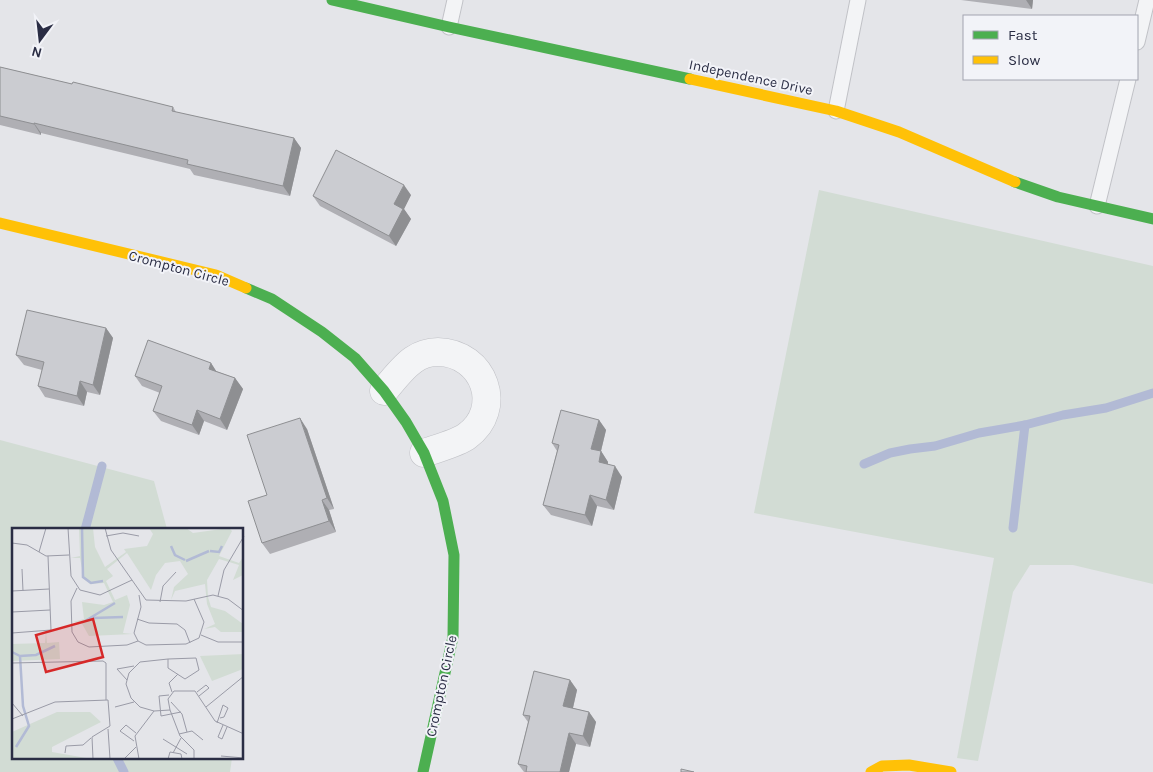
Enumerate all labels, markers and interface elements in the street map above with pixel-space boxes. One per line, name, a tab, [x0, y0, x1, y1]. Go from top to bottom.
north arrow	[15, 15, 65, 65]
legend	[963, 15, 1138, 80]
text: Fast	[1008, 26, 1038, 44]
text: N	[30, 43, 44, 62]
text: Slow	[1008, 51, 1040, 69]
street label: Independence Drive	[687, 56, 814, 99]
street label: Crompton Circle	[127, 247, 231, 290]
inset map	[12, 528, 244, 760]
street label: Crompton Circle	[422, 634, 461, 738]

